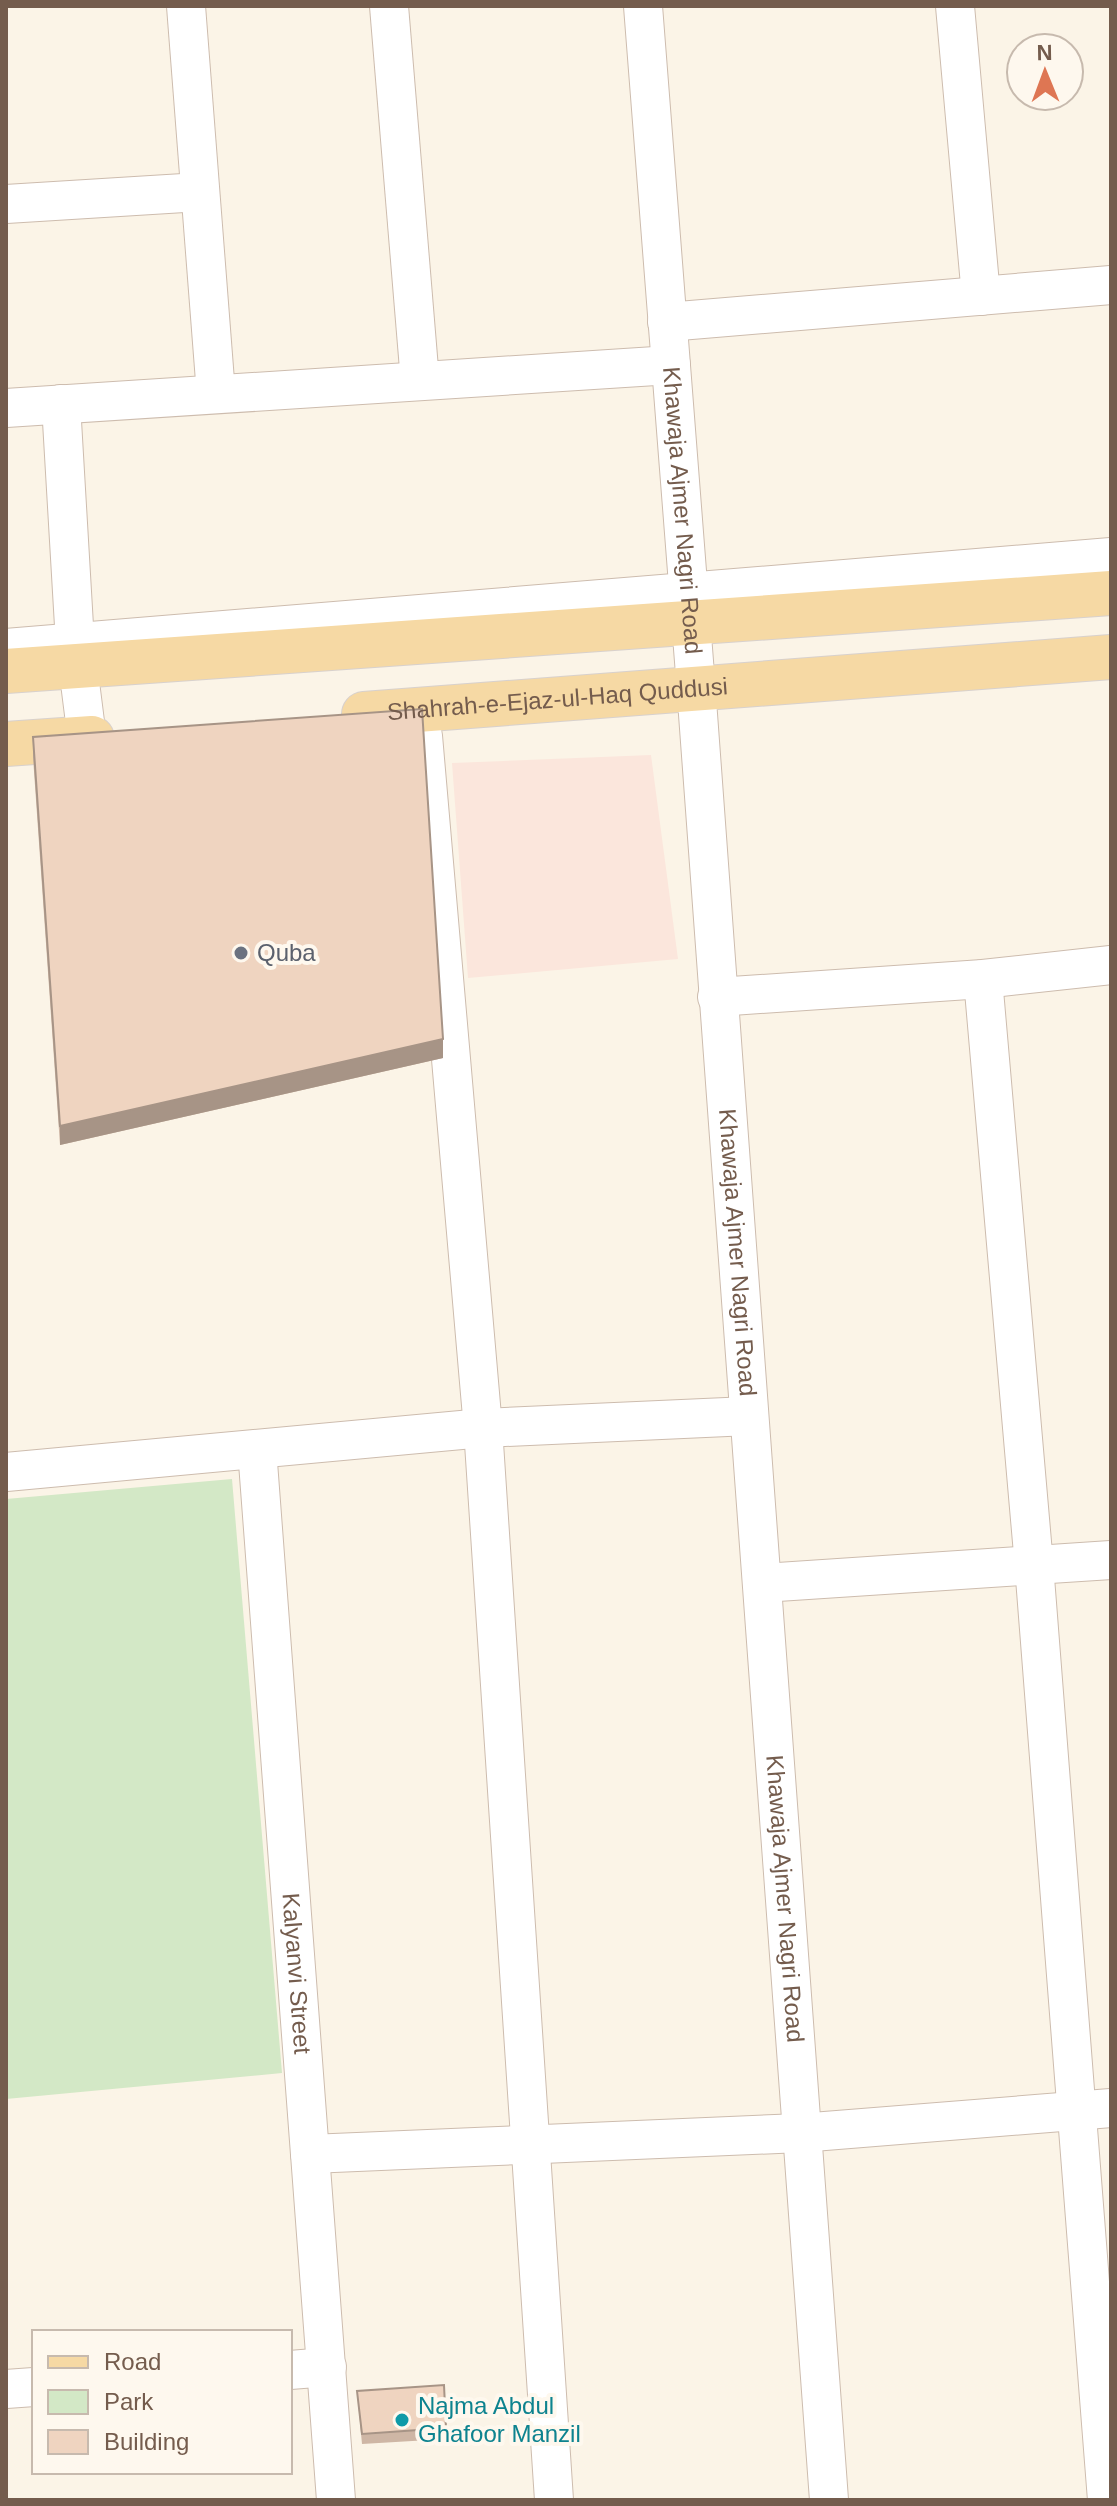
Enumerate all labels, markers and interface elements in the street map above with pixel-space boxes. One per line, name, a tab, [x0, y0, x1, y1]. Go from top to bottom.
north arrow	[1005, 32, 1085, 112]
text: N	[1036, 40, 1053, 65]
street label: Khawaja Ajmer Nagri Road	[658, 366, 707, 655]
street label: Shahrah-e-Ejaz-ul-Haq Quddusi	[386, 672, 729, 725]
place label: Quba	[257, 939, 316, 966]
marker: Quba	[232, 944, 250, 962]
street label: Khawaja Ajmer Nagri Road	[714, 1108, 762, 1397]
street label: Khawaja Ajmer Nagri Road	[761, 1754, 809, 2043]
street label: Kalyanvi Street	[277, 1892, 316, 2055]
legend	[32, 2330, 292, 2474]
text: Road	[104, 2348, 161, 2375]
text: Park	[104, 2388, 154, 2415]
place label: Najma Abdul Ghafoor Manzil	[418, 2392, 581, 2447]
marker: Najma Abdul Ghafoor Manzil	[393, 2411, 411, 2429]
text: Building	[104, 2428, 189, 2455]

